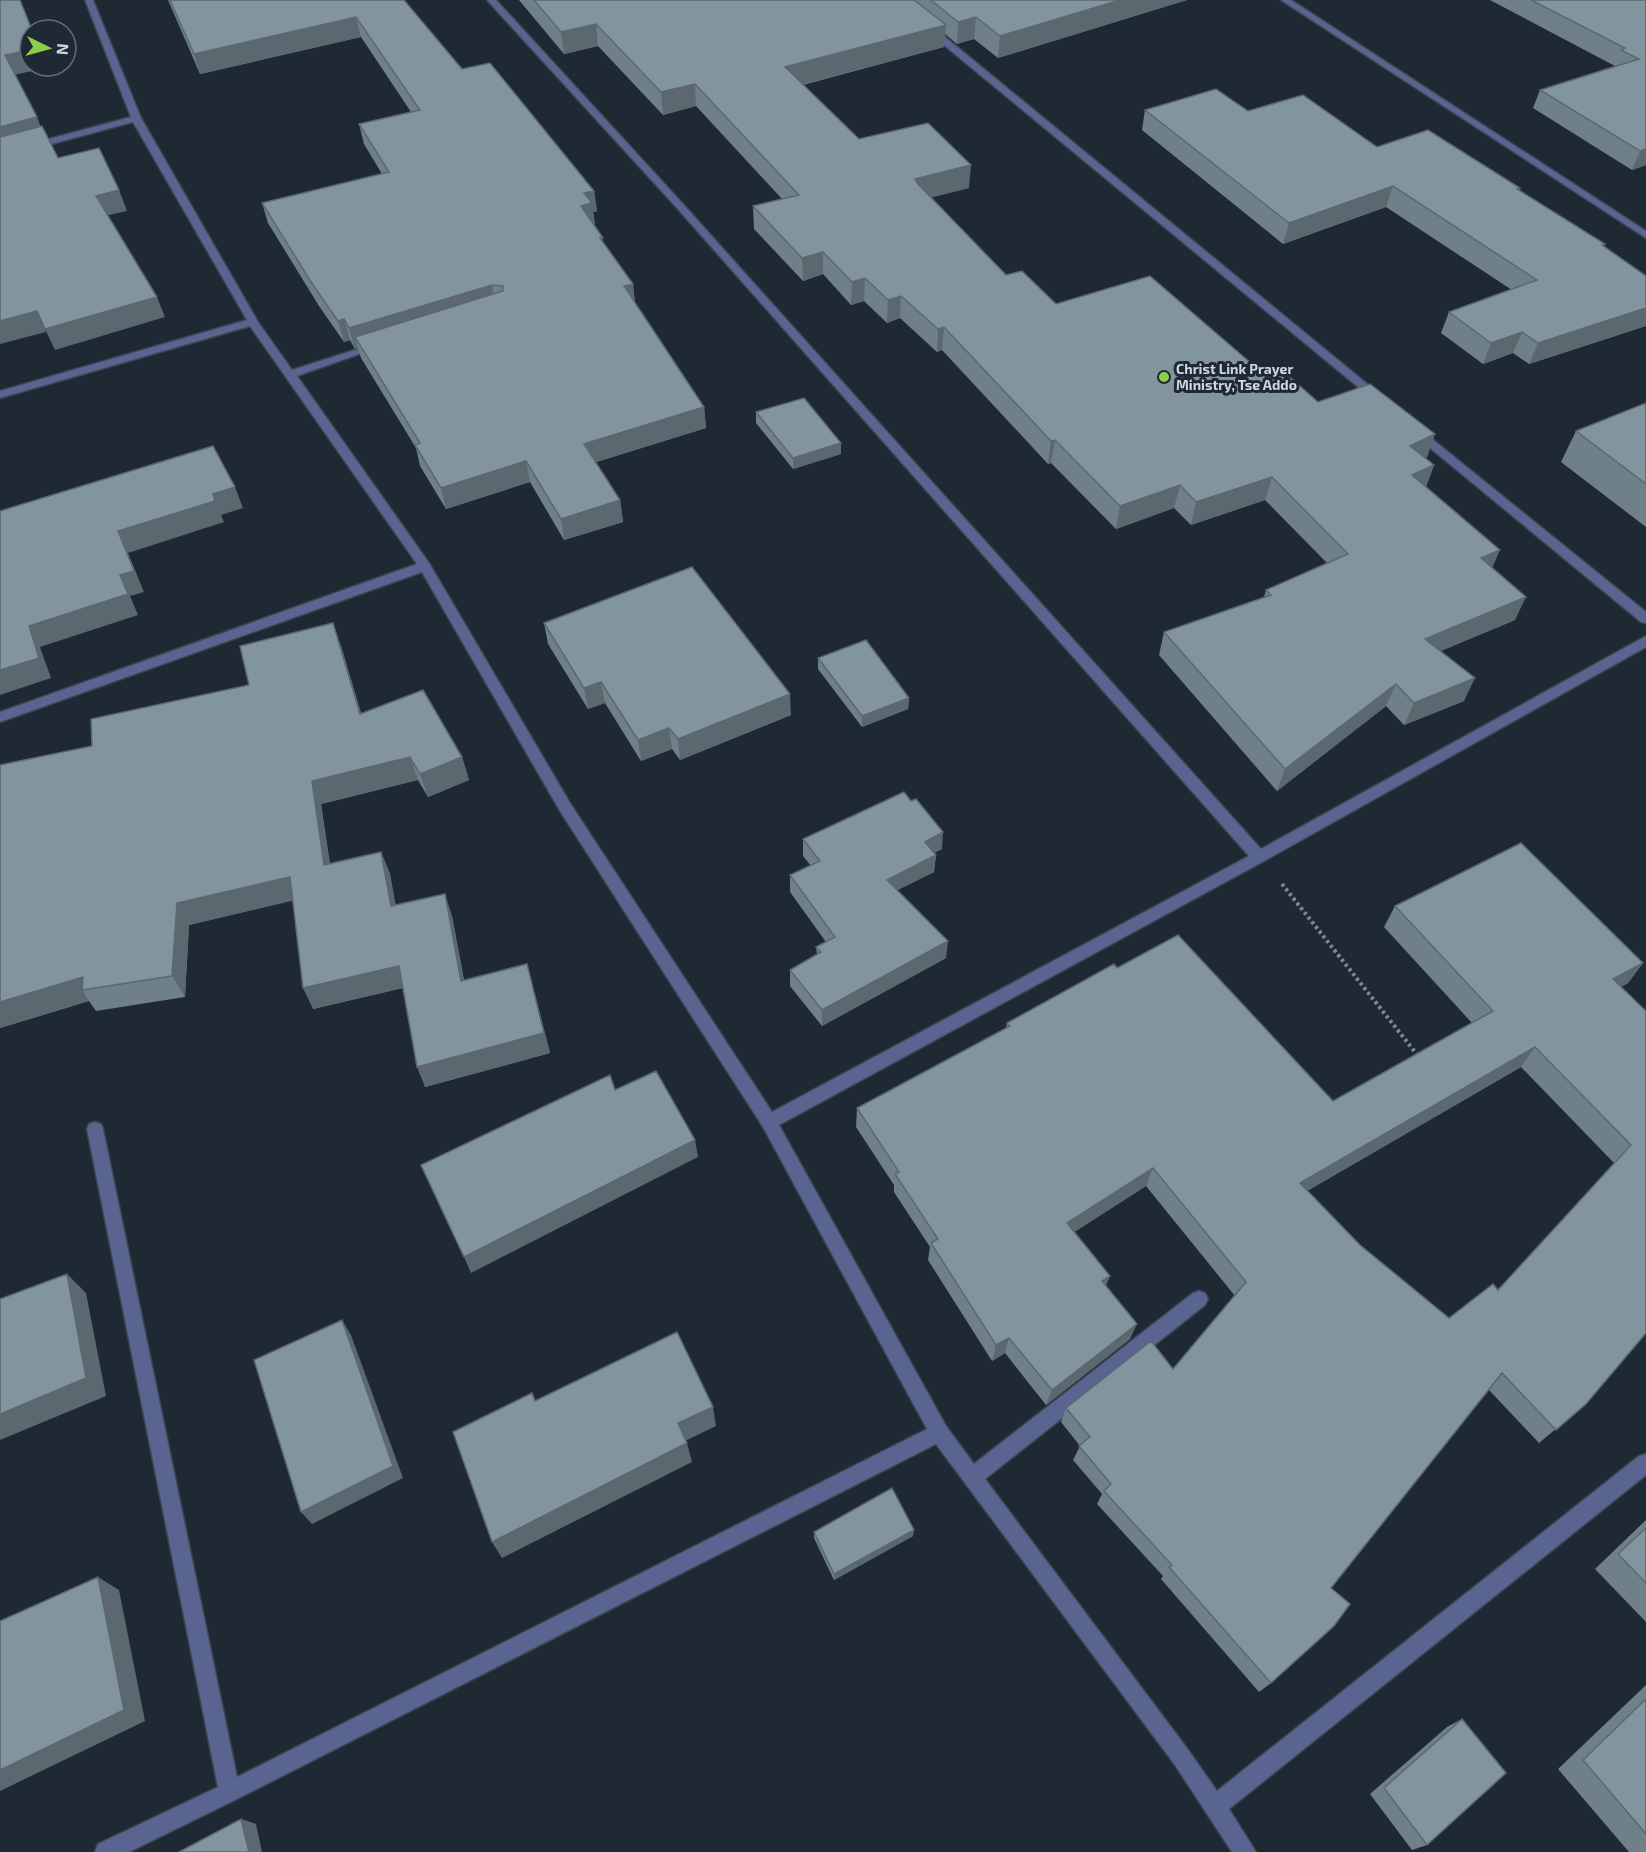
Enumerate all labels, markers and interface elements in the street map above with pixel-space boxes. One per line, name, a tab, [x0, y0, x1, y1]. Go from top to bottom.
north arrow	[18, 18, 78, 78]
text: N	[53, 43, 73, 56]
place label: Christ Link Prayer Ministry, Tse Addo	[1176, 360, 1297, 393]
marker: Christ Link Prayer Ministry, Tse Addo	[1157, 370, 1171, 384]

